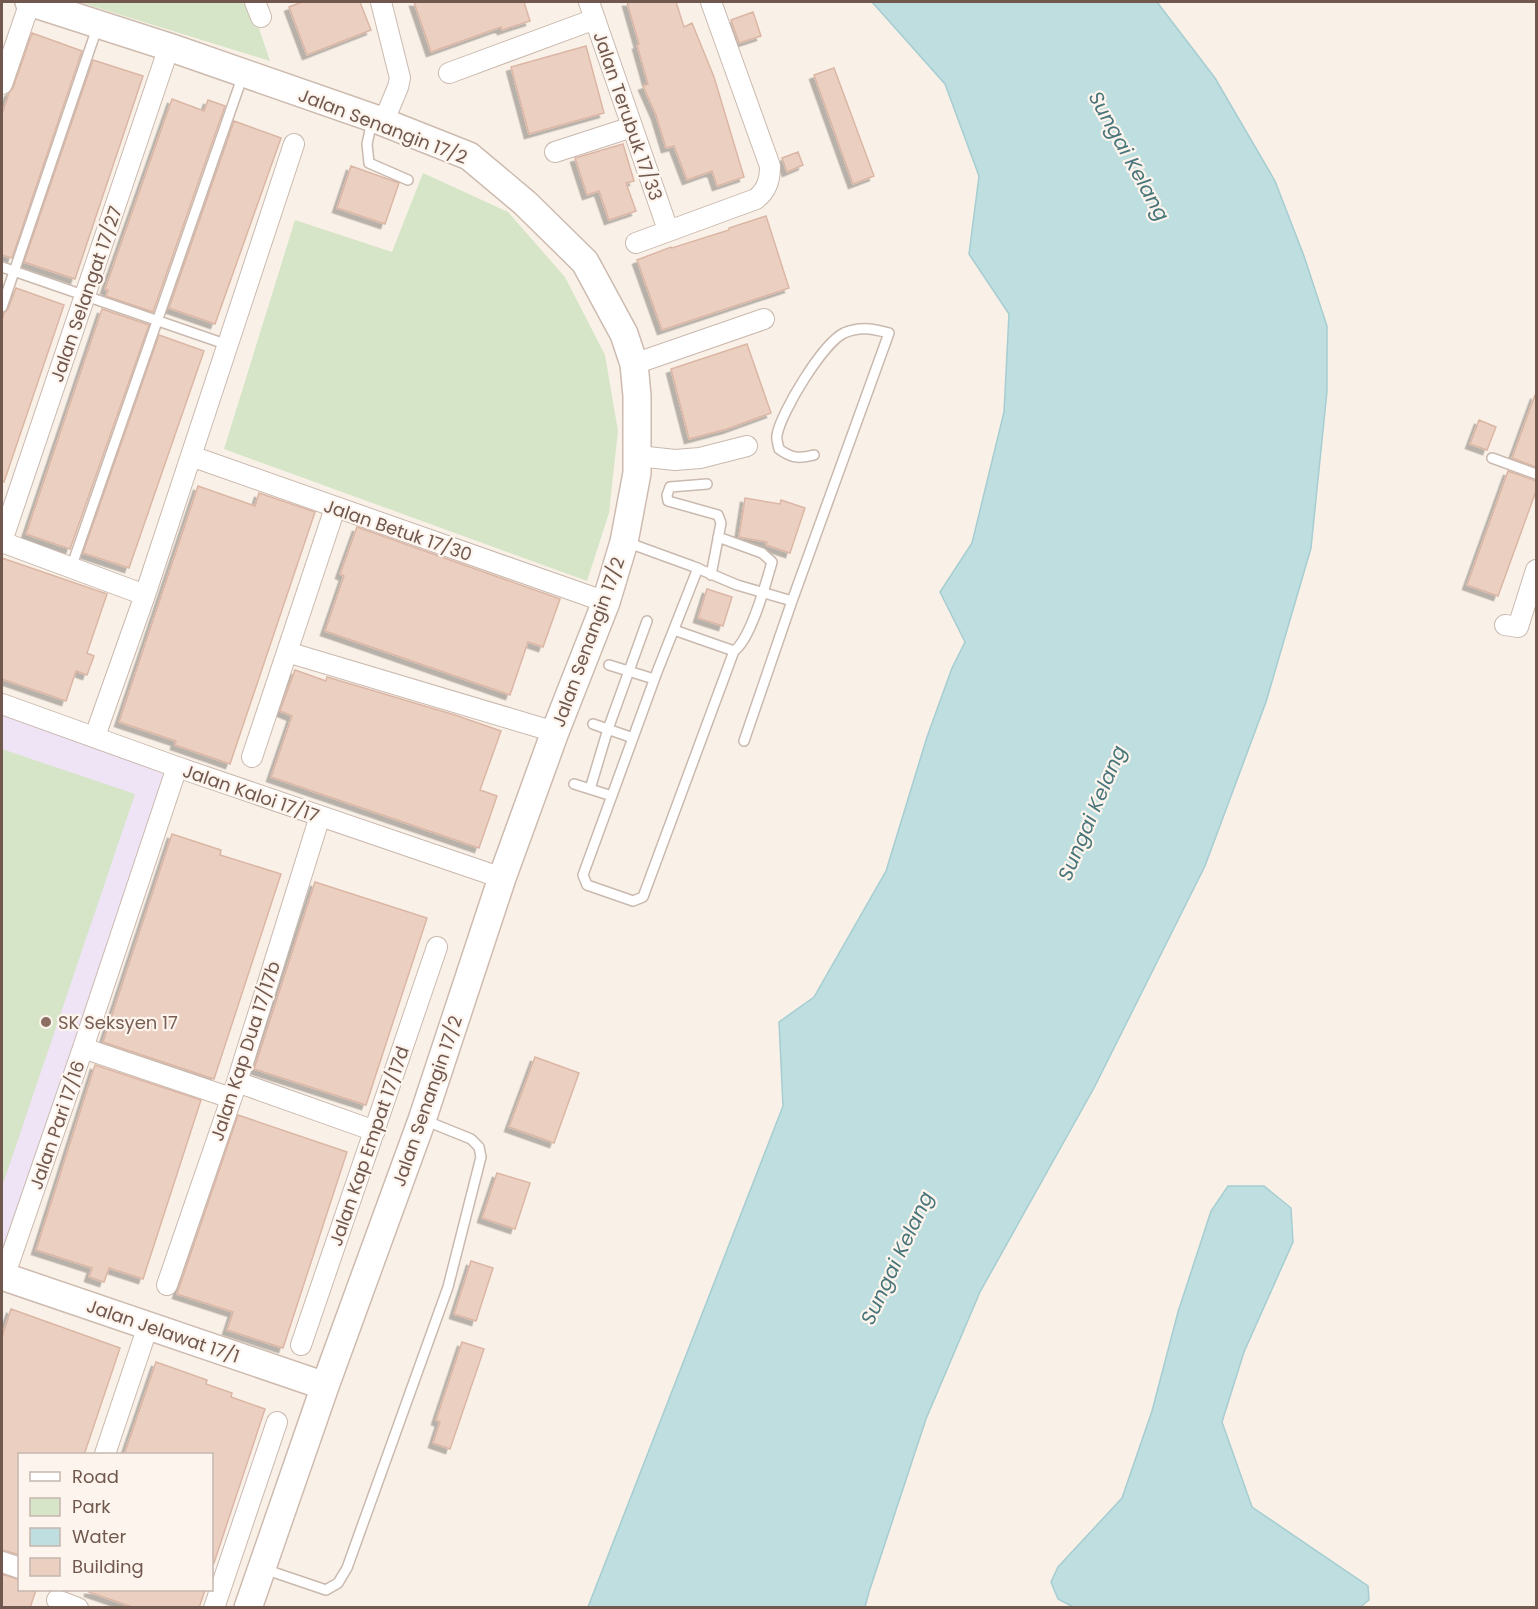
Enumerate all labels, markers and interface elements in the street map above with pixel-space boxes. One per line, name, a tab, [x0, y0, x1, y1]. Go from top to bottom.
street label: Jalan Terubuk 17/33	[587, 28, 669, 204]
street label: Jalan Senangin 17/2	[295, 82, 471, 170]
water label: Sungai Kelang	[1082, 86, 1176, 226]
street label: Jalan Selangat 17/27	[44, 203, 128, 385]
street label: Jalan Betuk 17/30	[321, 493, 475, 567]
street label: Jalan Senangin 17/2	[546, 554, 630, 730]
water label: Sungai Kelang	[1051, 741, 1133, 885]
street label: Jalan Kaloi 17/17	[180, 758, 323, 828]
street label: Jalan Kap Dua 17/17b	[204, 958, 286, 1144]
place label: SK Seksyen 17	[58, 1010, 178, 1035]
street label: Jalan Senangin 17/2	[386, 1012, 468, 1190]
marker: SK Seksyen 17	[39, 1015, 53, 1029]
street label: Jalan Kap Empat 17/17d	[323, 1043, 415, 1249]
street label: Jalan Pari 17/16	[23, 1057, 91, 1193]
water label: Sungai Kelang	[854, 1187, 940, 1329]
street label: Jalan Jelawat 17/1	[83, 1293, 243, 1369]
legend	[18, 1453, 213, 1591]
text: Road	[72, 1464, 119, 1489]
text: Park	[72, 1494, 111, 1519]
text: Water	[72, 1524, 126, 1549]
text: Building	[72, 1554, 144, 1579]

